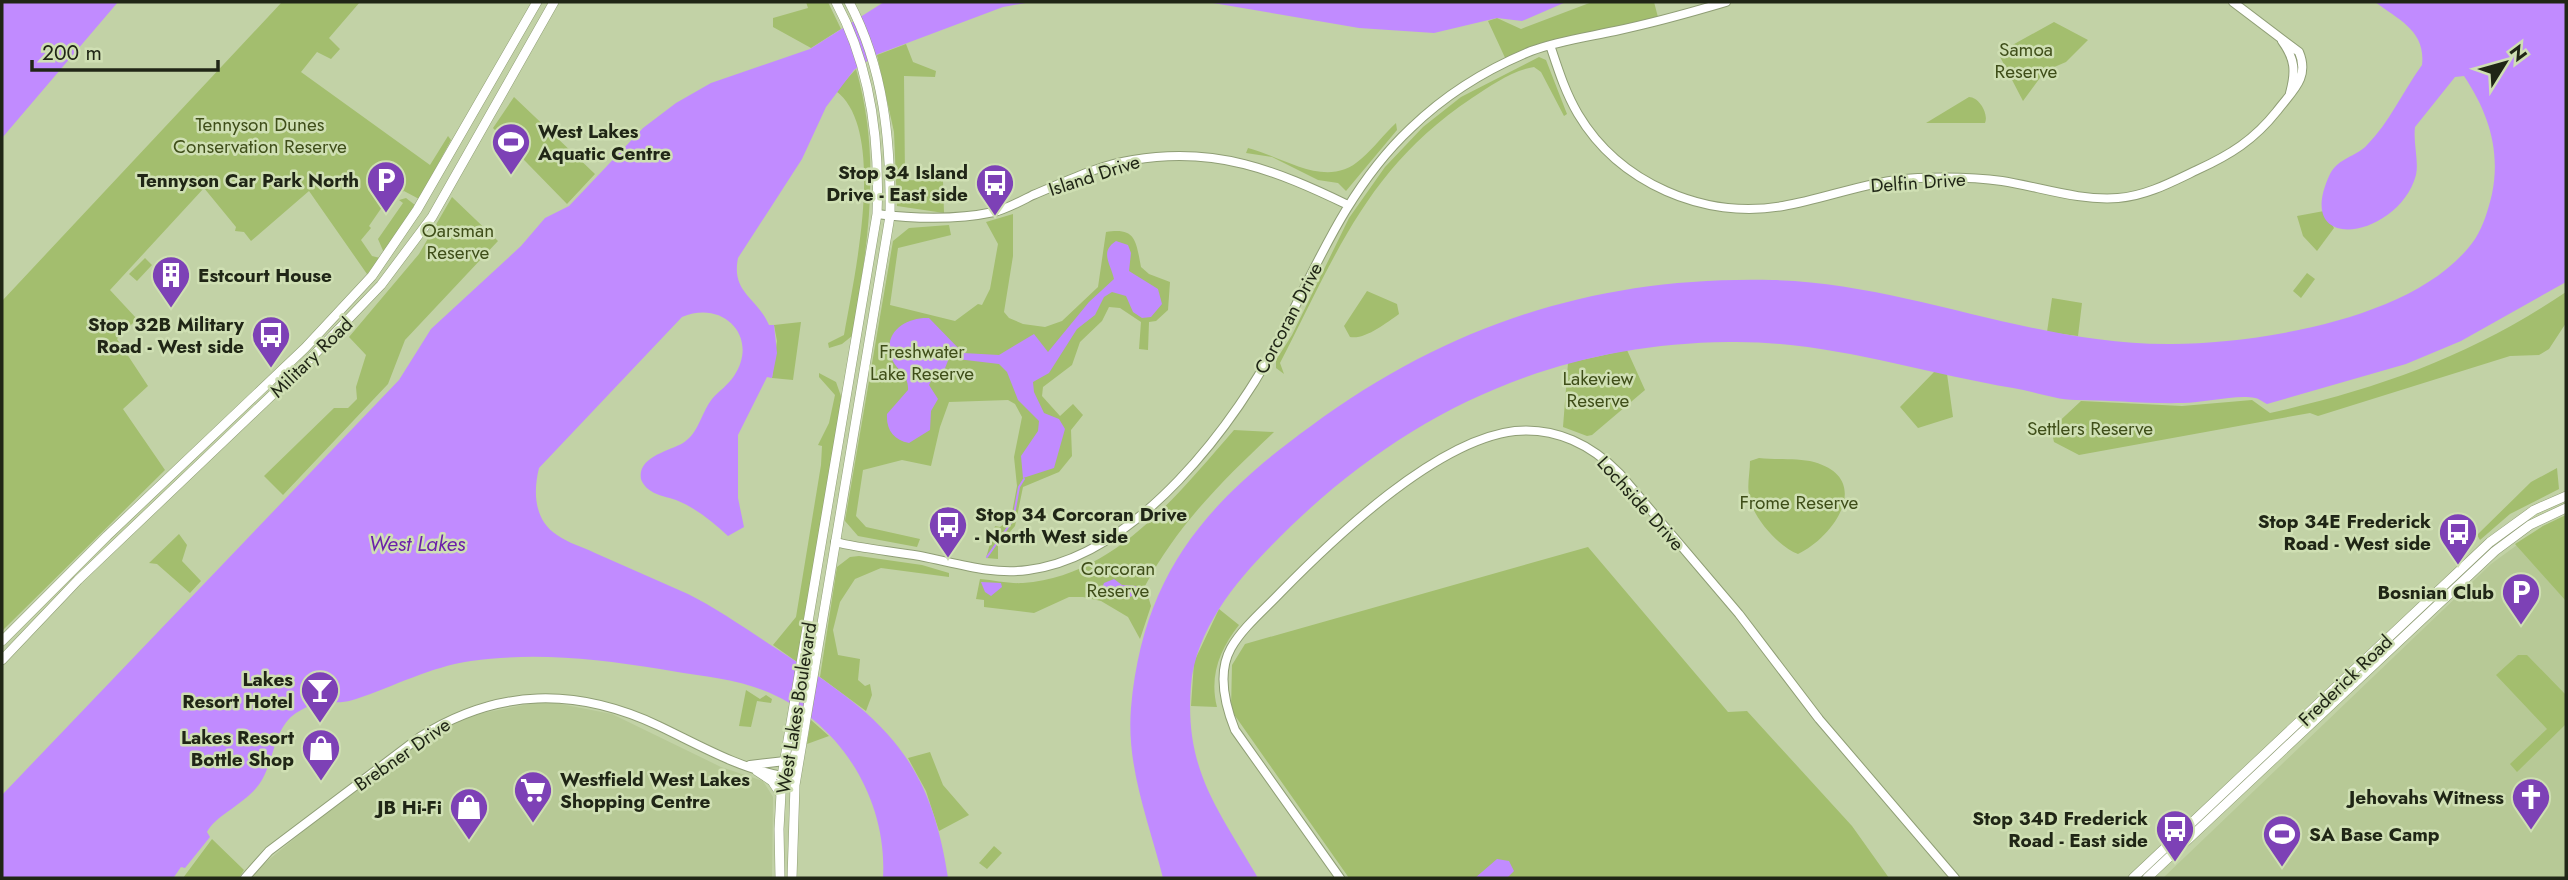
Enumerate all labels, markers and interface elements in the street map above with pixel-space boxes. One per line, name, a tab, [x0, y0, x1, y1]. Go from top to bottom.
scale bar	[32, 28, 217, 72]
north arrow	[2470, 28, 2540, 98]
park label: Samoa Reserve	[1995, 36, 2058, 85]
text: 200 m	[42, 38, 102, 68]
text: N	[2503, 39, 2534, 67]
park label: Tennyson Dunes Conservation Reserve	[173, 111, 347, 160]
place label: West Lakes Aquatic Centre	[537, 118, 671, 167]
sports icon: West Lakes Aquatic Centre	[490, 121, 532, 176]
street label: Island Drive	[1045, 148, 1143, 203]
parking icon: Tennyson Car Park North	[365, 159, 407, 214]
place label: Stop 34 Island Drive - East side	[826, 159, 968, 208]
bus stop icon: Stop 34 Island Drive - East side	[974, 162, 1016, 217]
street label: Delfin Drive	[1870, 166, 1967, 199]
place label: Tennyson Car Park North	[137, 167, 359, 194]
park label: Oarsman Reserve	[422, 217, 494, 266]
building icon: Estcourt House	[150, 254, 192, 309]
street label: Corcoran Drive	[1248, 258, 1329, 379]
place label: Estcourt House	[198, 262, 332, 289]
place label: Stop 32B Military Road - West side	[88, 311, 245, 360]
street label: Military Road	[264, 311, 359, 404]
bus stop icon: Stop 32B Military Road - West side	[250, 314, 292, 369]
park label: Freshwater Lake Reserve	[870, 338, 974, 387]
park label: Lakeview Reserve	[1563, 365, 1634, 414]
park label: Settlers Reserve	[2027, 415, 2153, 442]
street label: Lochside Drive	[1591, 450, 1691, 557]
park label: Frome Reserve	[1740, 489, 1859, 516]
place label: Stop 34 Corcoran Drive - North West side	[975, 501, 1187, 550]
bus stop icon: Stop 34 Corcoran Drive - North West side	[927, 504, 969, 559]
place label: Stop 34E Frederick Road - West side	[2258, 508, 2431, 557]
bus stop icon: Stop 34E Frederick Road - West side	[2437, 511, 2479, 566]
water label: West Lakes	[369, 529, 466, 559]
park label: Corcoran Reserve	[1081, 555, 1155, 604]
parking icon: Bosnian Club	[2500, 571, 2542, 626]
place label: Bosnian Club	[2377, 579, 2494, 606]
street label: West Lakes Boulevard	[770, 620, 823, 796]
street label: Frederick Road	[2292, 629, 2398, 732]
place label: Lakes Resort Hotel	[182, 666, 293, 715]
bar icon: Lakes Resort Hotel	[299, 669, 341, 724]
street label: Brebner Drive	[349, 711, 456, 797]
place label: Lakes Resort Bottle Shop	[181, 724, 294, 773]
shop icon: Lakes Resort Bottle Shop	[300, 727, 342, 782]
place label: Westfield West Lakes Shopping Centre	[560, 766, 750, 815]
supermarket icon: Westfield West Lakes Shopping Centre	[512, 769, 554, 824]
church icon: Jehovahs Witness	[2510, 776, 2552, 831]
place label: Jehovahs Witness	[2345, 784, 2504, 811]
shop icon: JB Hi-Fi	[448, 786, 490, 841]
place label: JB Hi-Fi	[373, 794, 442, 821]
place label: Stop 34D Frederick Road - East side	[1972, 805, 2148, 854]
bus stop icon: Stop 34D Frederick Road - East side	[2154, 808, 2196, 863]
sports icon: SA Base Camp	[2261, 813, 2303, 868]
place label: SA Base Camp	[2309, 821, 2440, 848]

